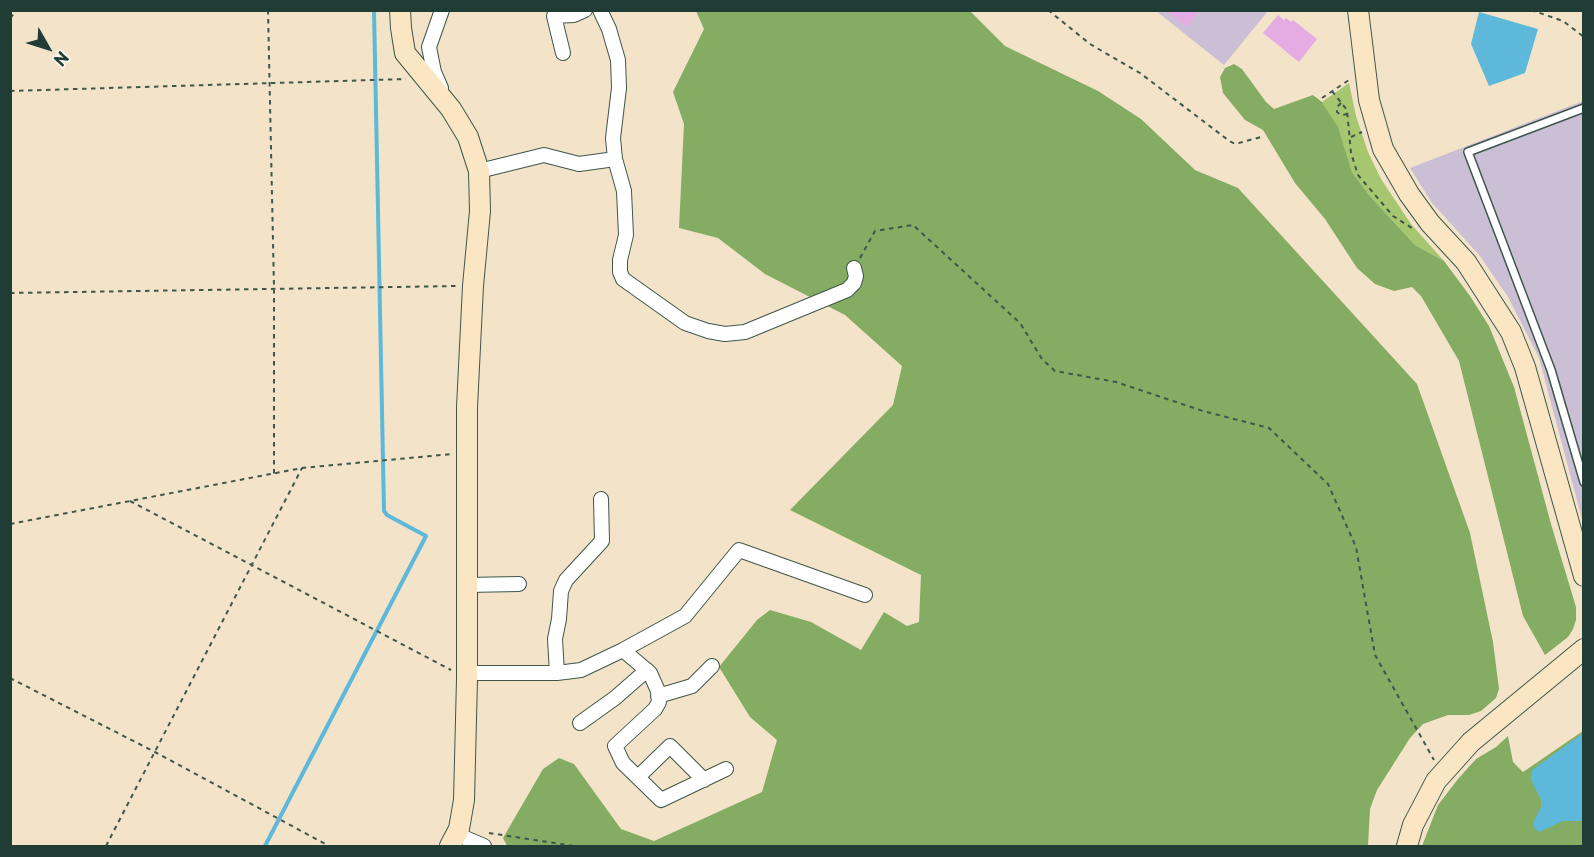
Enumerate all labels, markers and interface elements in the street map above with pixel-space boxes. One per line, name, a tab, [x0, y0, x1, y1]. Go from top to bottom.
north arrow	[18, 18, 78, 78]
text: N	[49, 47, 75, 72]

